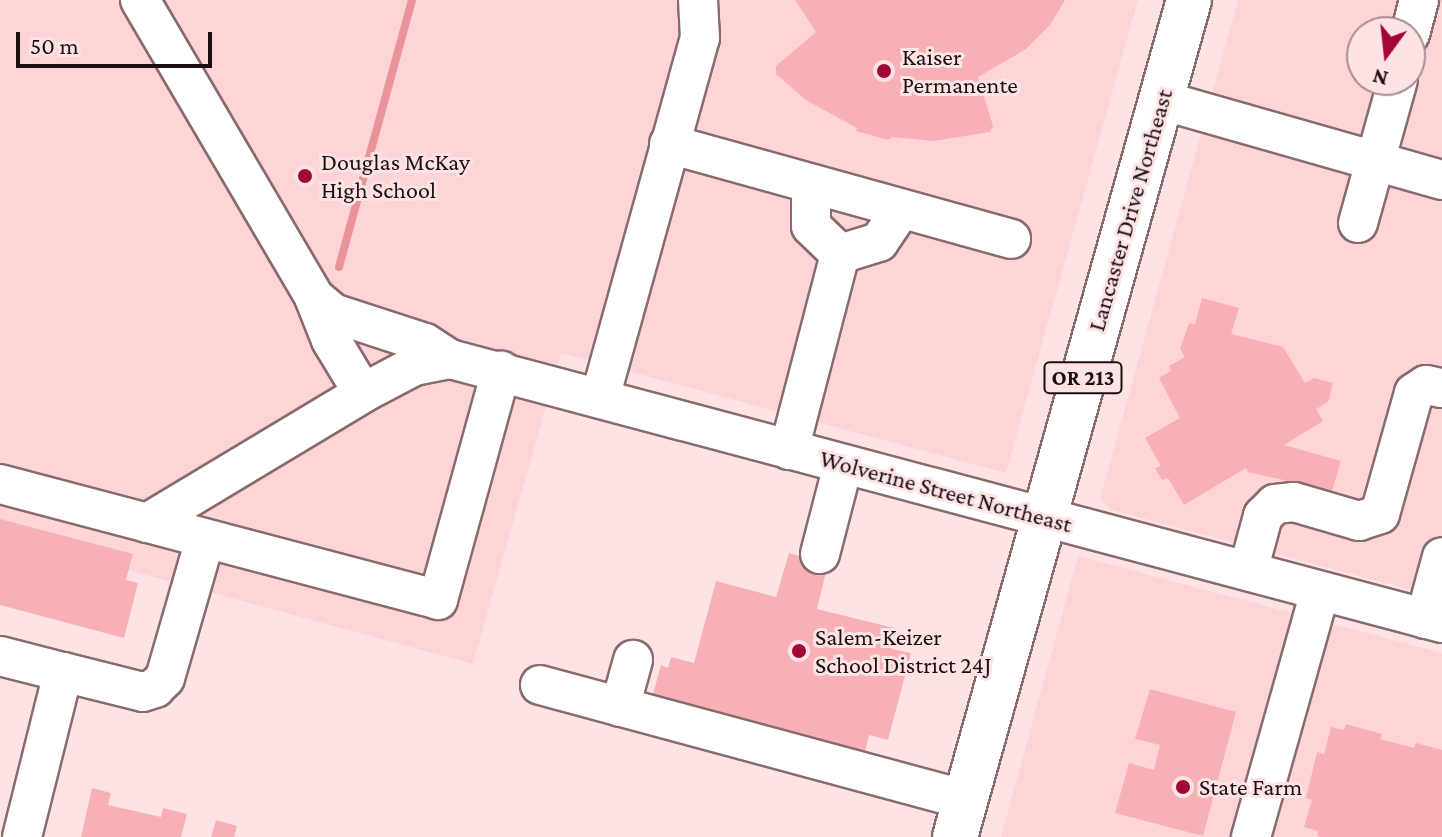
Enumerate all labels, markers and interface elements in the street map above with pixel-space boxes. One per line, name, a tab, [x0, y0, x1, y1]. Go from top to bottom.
scale bar	[20, 16, 216, 66]
north arrow	[1346, 16, 1426, 96]
text: 50 m	[30, 32, 79, 59]
place label: Kaiser Permanente	[902, 43, 1018, 99]
marker: Kaiser Permanente	[873, 60, 895, 82]
text: N	[1370, 64, 1391, 92]
street label: Lancaster Drive Northeast	[1082, 86, 1178, 334]
place label: Douglas McKay High School	[321, 148, 470, 204]
marker: Douglas McKay High School	[296, 167, 314, 185]
road number: OR 213	[1043, 360, 1123, 396]
street label: Wolverine Street Northeast	[817, 443, 1075, 539]
place label: Salem-Keizer School District 24J	[815, 623, 991, 679]
marker: Salem-Keizer School District 24J	[790, 642, 808, 660]
place label: State Farm	[1199, 773, 1302, 801]
marker: State Farm	[1174, 778, 1192, 796]

